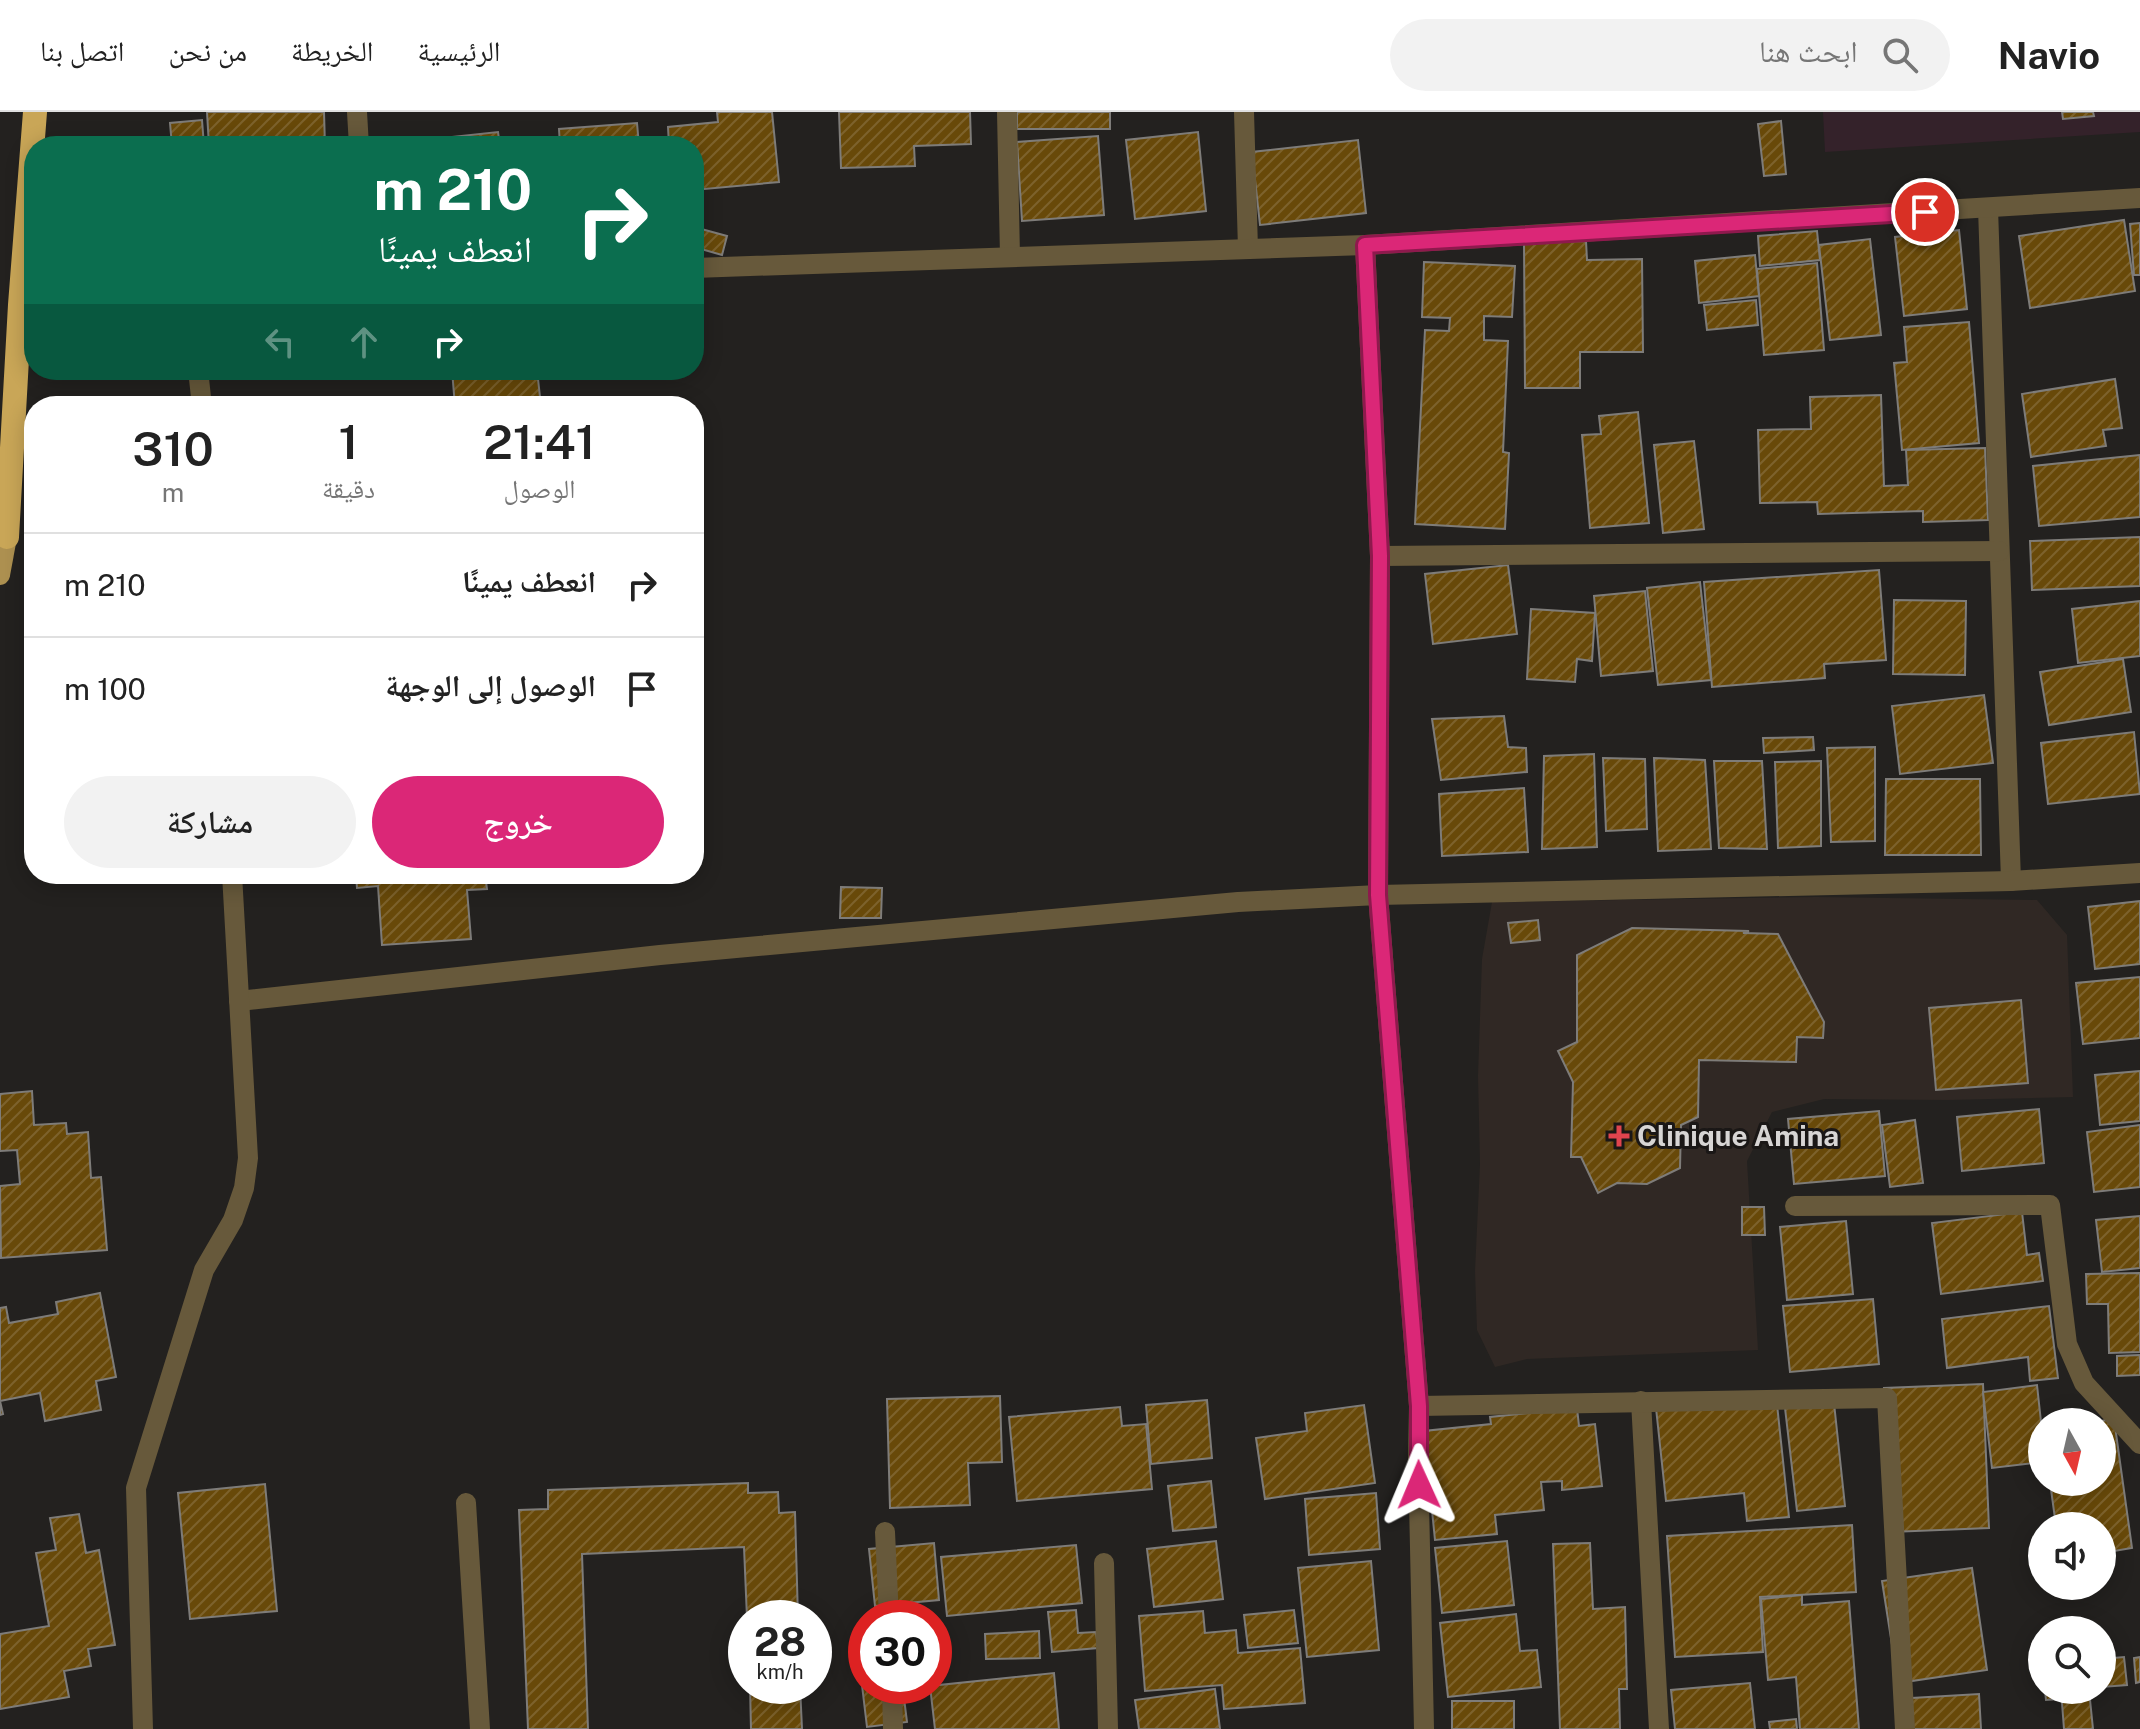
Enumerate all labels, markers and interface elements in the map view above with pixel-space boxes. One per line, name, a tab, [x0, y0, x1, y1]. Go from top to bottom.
search box	[1390, 19, 1950, 91]
text: ابحث هنا	[1759, 33, 1858, 69]
icon: search	[1878, 33, 1922, 77]
text: Navio	[1998, 33, 2100, 78]
text: اتصل بنا	[40, 34, 124, 67]
text: من نحن	[168, 34, 247, 67]
text: الخريطة	[291, 34, 374, 67]
text: الرئيسية	[418, 34, 501, 67]
text: 210 m	[374, 157, 532, 223]
icon: right	[560, 168, 664, 272]
pin	[1891, 178, 1959, 246]
icon: arrive	[1903, 190, 1947, 234]
text: انعطف يمينًا	[378, 228, 532, 270]
icon: left	[258, 320, 302, 364]
icon: ahead	[342, 320, 386, 364]
icon: right	[426, 320, 470, 364]
text: 1	[338, 413, 359, 470]
text: 21:41	[483, 413, 596, 470]
text: 310	[132, 420, 214, 477]
text: دقيقة	[322, 473, 375, 504]
text: الوصول	[503, 473, 575, 504]
text: m	[162, 477, 184, 508]
text: انعطف يمينًا	[462, 563, 596, 599]
icon: right	[620, 563, 664, 607]
text: 210 m	[64, 567, 146, 603]
text: الوصول إلى الوجهة	[385, 667, 596, 703]
icon: arrive	[620, 667, 664, 711]
text: 100 m	[64, 671, 146, 707]
button: مشاركة	[64, 776, 356, 868]
button: خروج	[372, 776, 664, 868]
place label: Clinique Amina	[1637, 1119, 1839, 1152]
marker: Clinique Amina	[1608, 1125, 1630, 1147]
north arrow	[2028, 1408, 2116, 1496]
map controls	[2028, 1408, 2116, 1704]
position arrow	[1377, 1443, 1461, 1527]
button: sound	[2028, 1512, 2116, 1600]
speed limit sign: 30	[848, 1600, 952, 1704]
button: search	[2028, 1616, 2116, 1704]
text: 28	[754, 1618, 806, 1665]
text: km/h	[756, 1660, 804, 1684]

